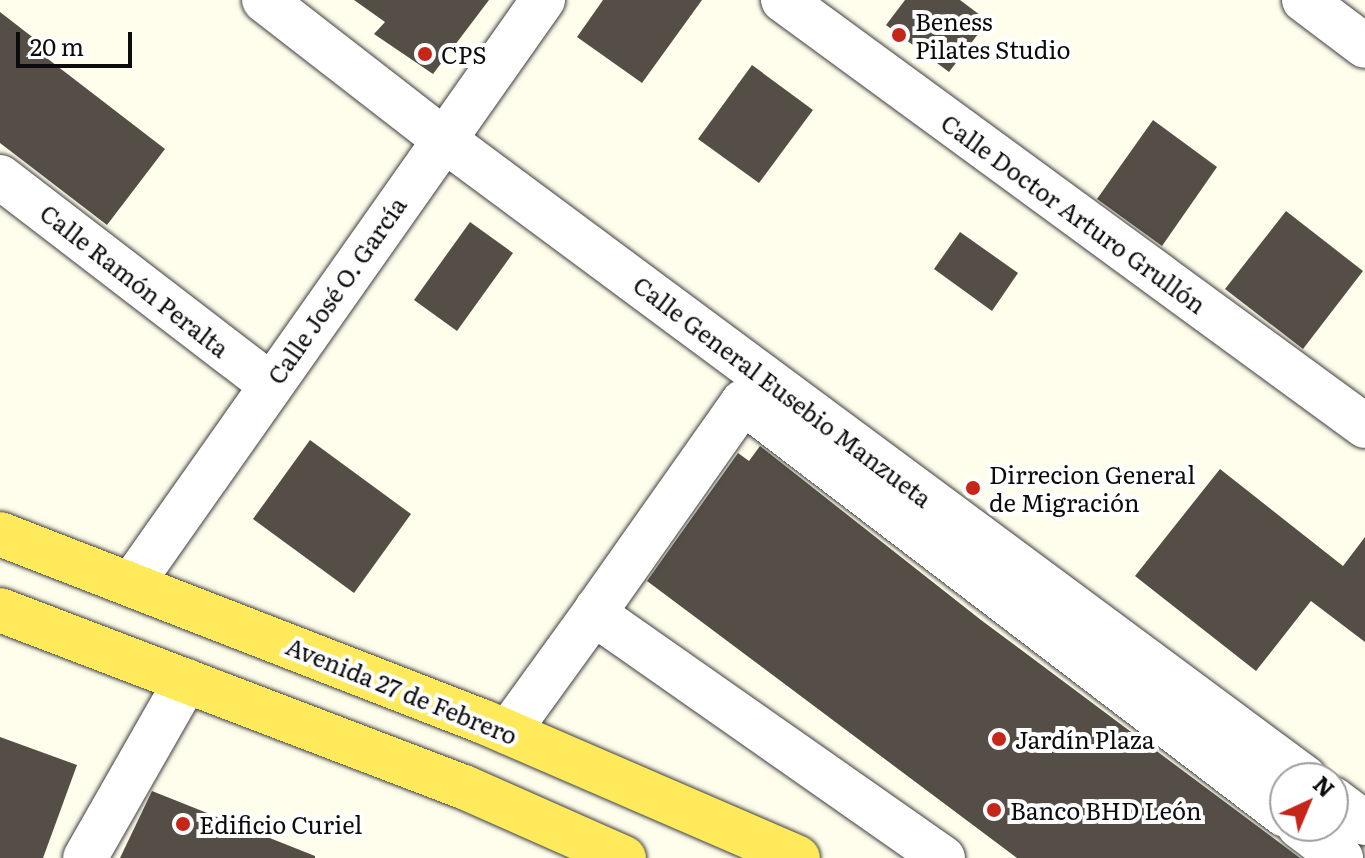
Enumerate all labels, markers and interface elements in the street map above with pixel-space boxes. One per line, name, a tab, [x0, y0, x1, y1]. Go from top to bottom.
place label: Beness Pilates Studio	[915, 7, 1071, 63]
scale bar	[20, 16, 136, 66]
marker: Beness Pilates Studio	[890, 26, 908, 44]
text: 20 m	[30, 28, 84, 63]
place label: CPS	[441, 40, 487, 68]
marker: CPS	[416, 45, 434, 63]
street label: Calle Doctor Arturo Grullón	[936, 107, 1212, 319]
street label: Calle José O. García	[261, 191, 411, 389]
street label: Calle Ramón Peralta	[35, 198, 235, 362]
street label: Calle General Eusebio Manzueta	[628, 269, 938, 513]
place label: Dirrecion General de Migración	[989, 460, 1195, 516]
marker: Dirrecion General de Migración	[964, 479, 982, 497]
street label: Avenida 27 de Febrero	[282, 630, 522, 750]
place label: Jardín Plaza	[1015, 725, 1155, 753]
marker: Jardín Plaza	[990, 730, 1008, 748]
north arrow	[1269, 762, 1349, 842]
text: N	[1307, 768, 1343, 804]
place label: Banco BHD León	[1010, 796, 1202, 824]
marker: Banco BHD León	[985, 801, 1003, 819]
place label: Edificio Curiel	[199, 810, 362, 838]
marker: Edificio Curiel	[174, 815, 192, 833]

